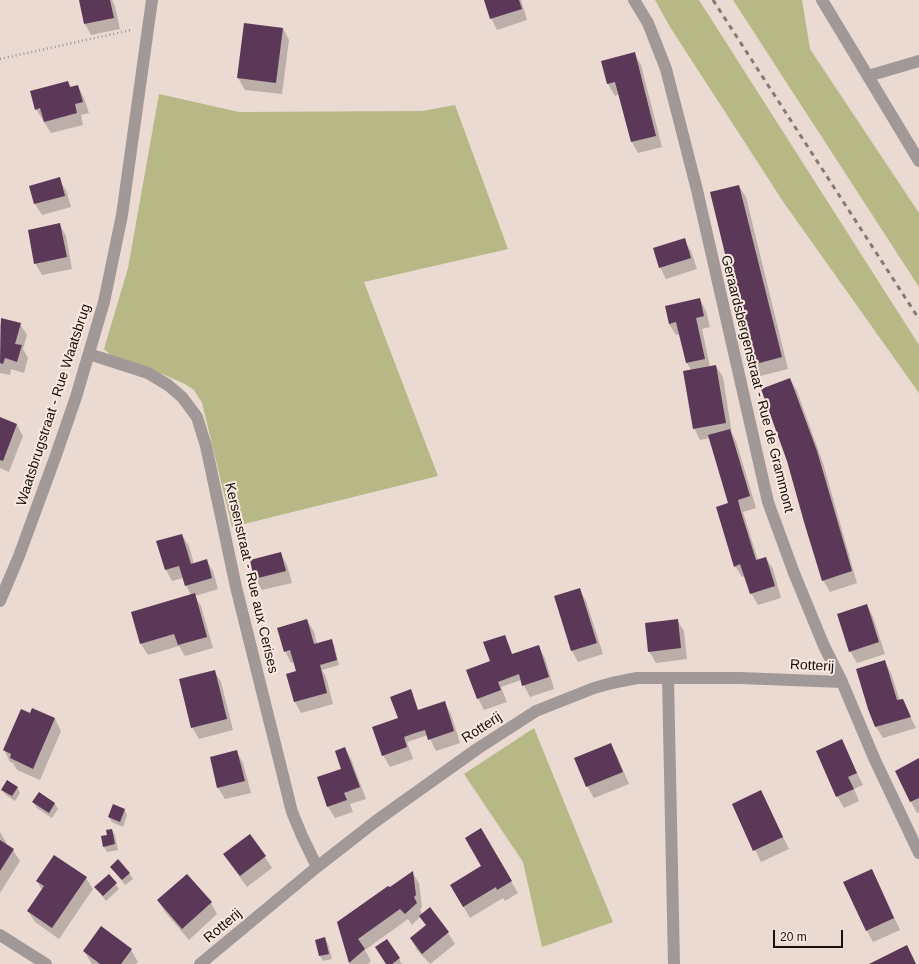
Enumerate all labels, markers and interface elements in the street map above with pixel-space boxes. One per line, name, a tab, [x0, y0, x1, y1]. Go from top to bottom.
street label: Geraardsbergenstraat - Rue de Grammont	[717, 254, 797, 514]
street label: Waatsbrugstraat - Rue Waatsbrug	[13, 302, 95, 508]
street label: Kersenstraat - Rue aux Cerises	[221, 481, 281, 675]
street label: Rotterij	[789, 656, 835, 676]
street label: Rotterij	[459, 709, 505, 747]
street label: Rotterij	[201, 905, 245, 947]
scale bar	[775, 922, 845, 948]
text: 20 m	[780, 930, 807, 944]

